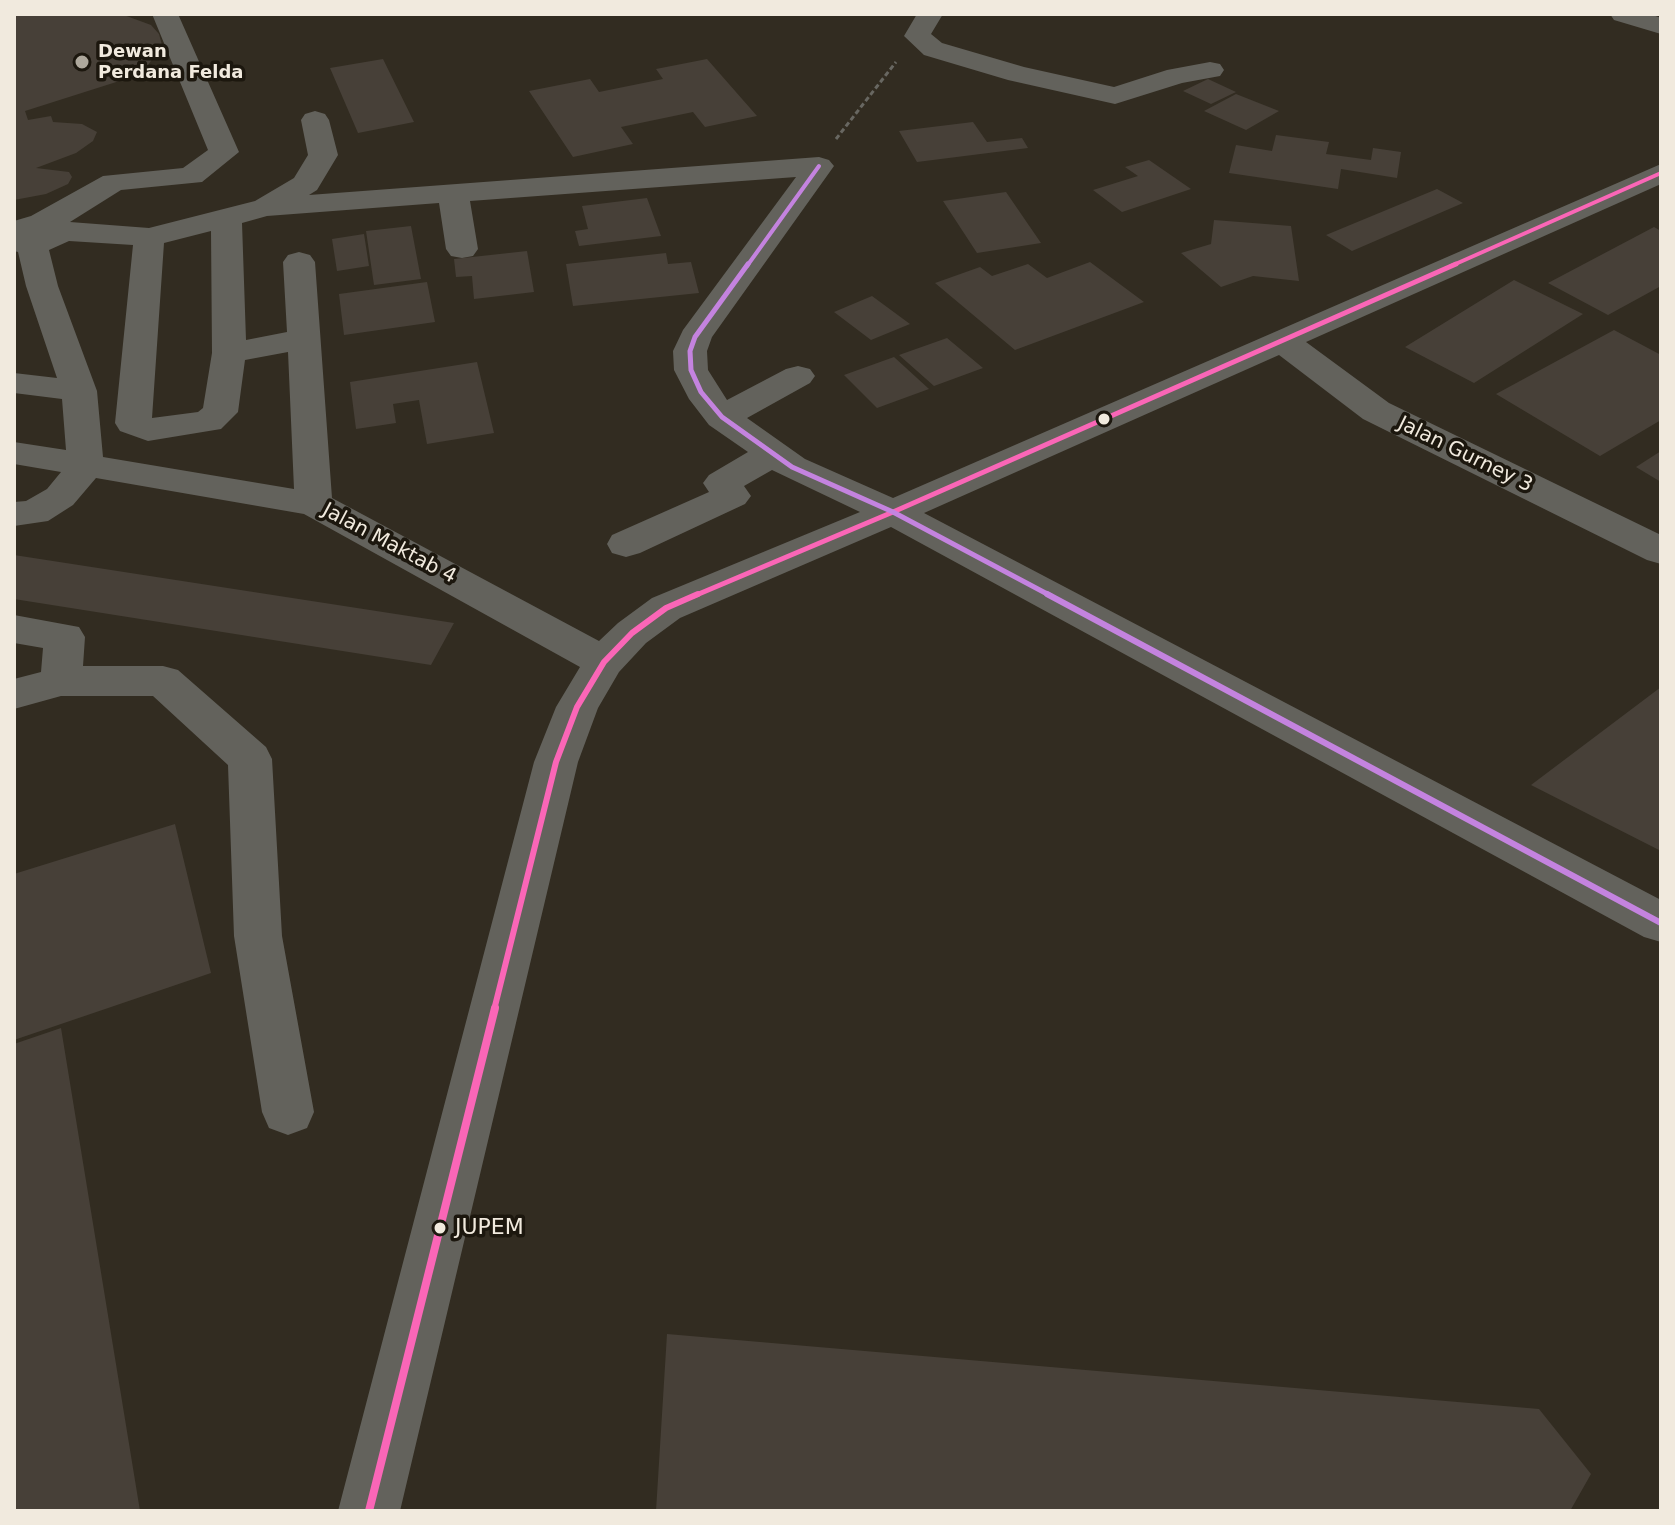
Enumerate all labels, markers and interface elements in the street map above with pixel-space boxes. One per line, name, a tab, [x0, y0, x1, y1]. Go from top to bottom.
place label: Dewan Perdana Felda	[98, 41, 244, 84]
marker: Dewan Perdana Felda	[73, 53, 91, 71]
unlabelled marker	[1096, 411, 1112, 427]
street label: Jalan Gurney 3	[1394, 412, 1536, 498]
street label: Jalan Maktab 4	[318, 499, 460, 589]
place label: JUPEM	[455, 1215, 524, 1241]
marker: JUPEM	[432, 1220, 448, 1236]

